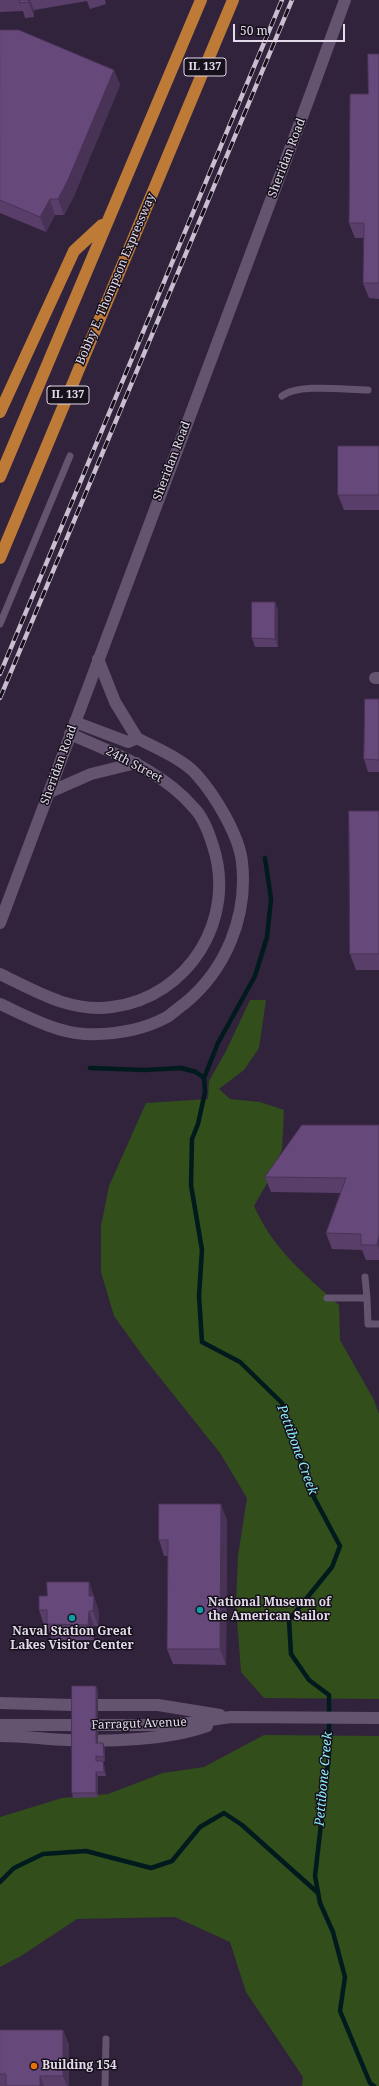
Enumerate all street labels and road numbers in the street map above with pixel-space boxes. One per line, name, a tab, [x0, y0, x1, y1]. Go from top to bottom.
road number: IL 137	[184, 58, 226, 76]
street label: Sheridan Road	[265, 116, 309, 200]
street label: Bobby E. Thompson Expressway	[73, 191, 159, 367]
road number: IL 137	[47, 386, 89, 404]
street label: Sheridan Road	[150, 419, 194, 503]
street label: Sheridan Road	[38, 723, 80, 807]
street label: 24th Street	[103, 744, 165, 786]
street label: Farragut Avenue	[91, 1715, 187, 1733]

